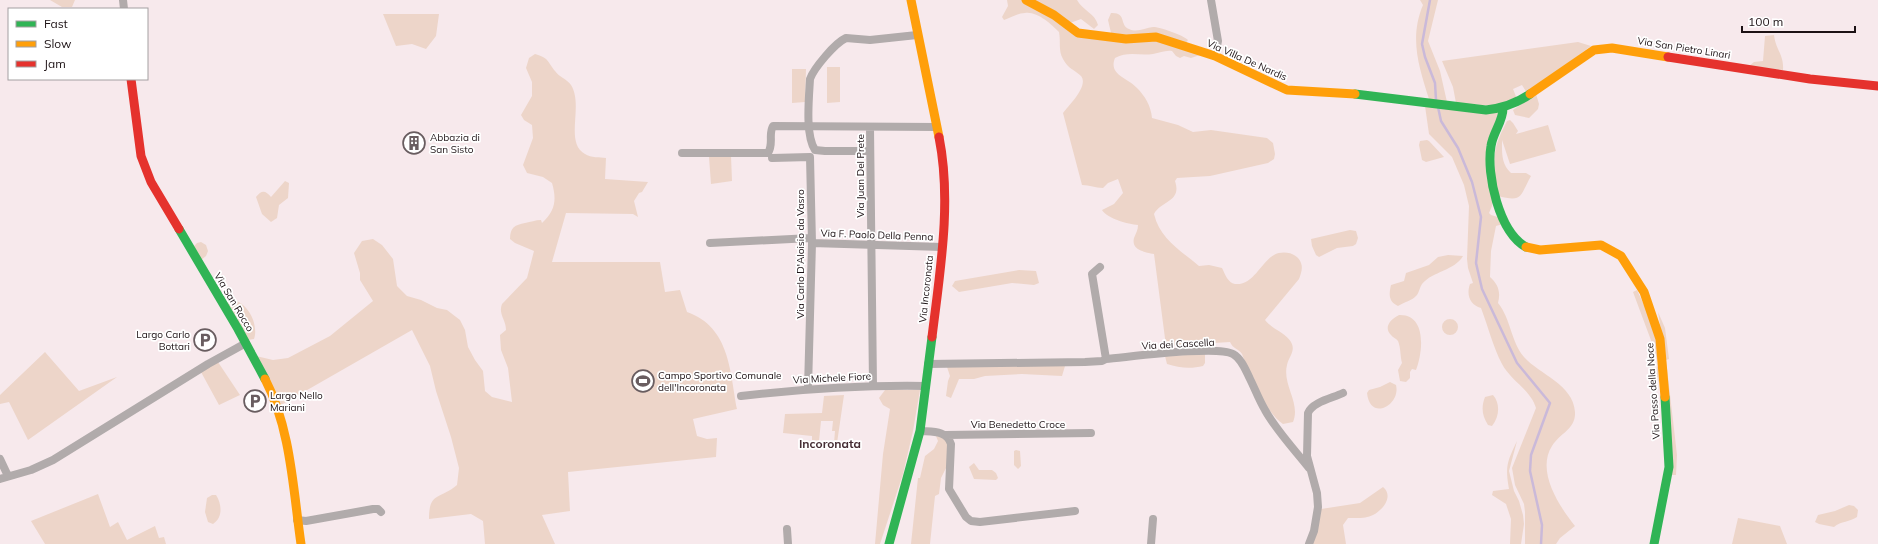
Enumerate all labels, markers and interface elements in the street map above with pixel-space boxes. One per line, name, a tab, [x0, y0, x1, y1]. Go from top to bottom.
legend	[8, 8, 148, 80]
scale bar	[1742, 8, 1855, 34]
text: 100 m	[1748, 14, 1783, 29]
text: Fast	[44, 16, 68, 31]
street label: Via San Pietro Linari	[1637, 34, 1731, 62]
text: Slow	[44, 36, 72, 51]
street label: Via Villa De Nardis	[1205, 36, 1289, 84]
text: Jam	[44, 56, 66, 71]
building icon: Abbazia di San Sisto	[401, 130, 427, 156]
place label: Abbazia di San Sisto	[430, 131, 480, 156]
street label: Via Juan Del Prete	[854, 134, 867, 218]
street label: Via Carlo D'Aloisio da Vasro	[794, 189, 807, 319]
street label: Via F. Paolo Della Penna	[820, 227, 934, 243]
street label: Via Incoronata	[916, 255, 936, 323]
street label: Via San Rocco	[211, 270, 257, 334]
parking icon: Largo Carlo Bottari	[192, 327, 218, 353]
place label: Largo Carlo Bottari	[136, 328, 190, 353]
street label: Via dei Cascella	[1141, 336, 1215, 352]
street label: Via Passo della Noce	[1643, 342, 1663, 440]
sports icon: Campo Sportivo Comunale dell'Incoronata	[630, 368, 656, 394]
place label: Campo Sportivo Comunale dell'Incoronata	[658, 369, 781, 394]
street label: Via Michele Fiore	[793, 369, 871, 387]
parking icon: Largo Nello Mariani	[242, 388, 268, 414]
place label: Largo Nello Mariani	[270, 389, 323, 414]
street label: Via Benedetto Croce	[971, 418, 1065, 431]
district label: Incoronata	[799, 436, 861, 451]

